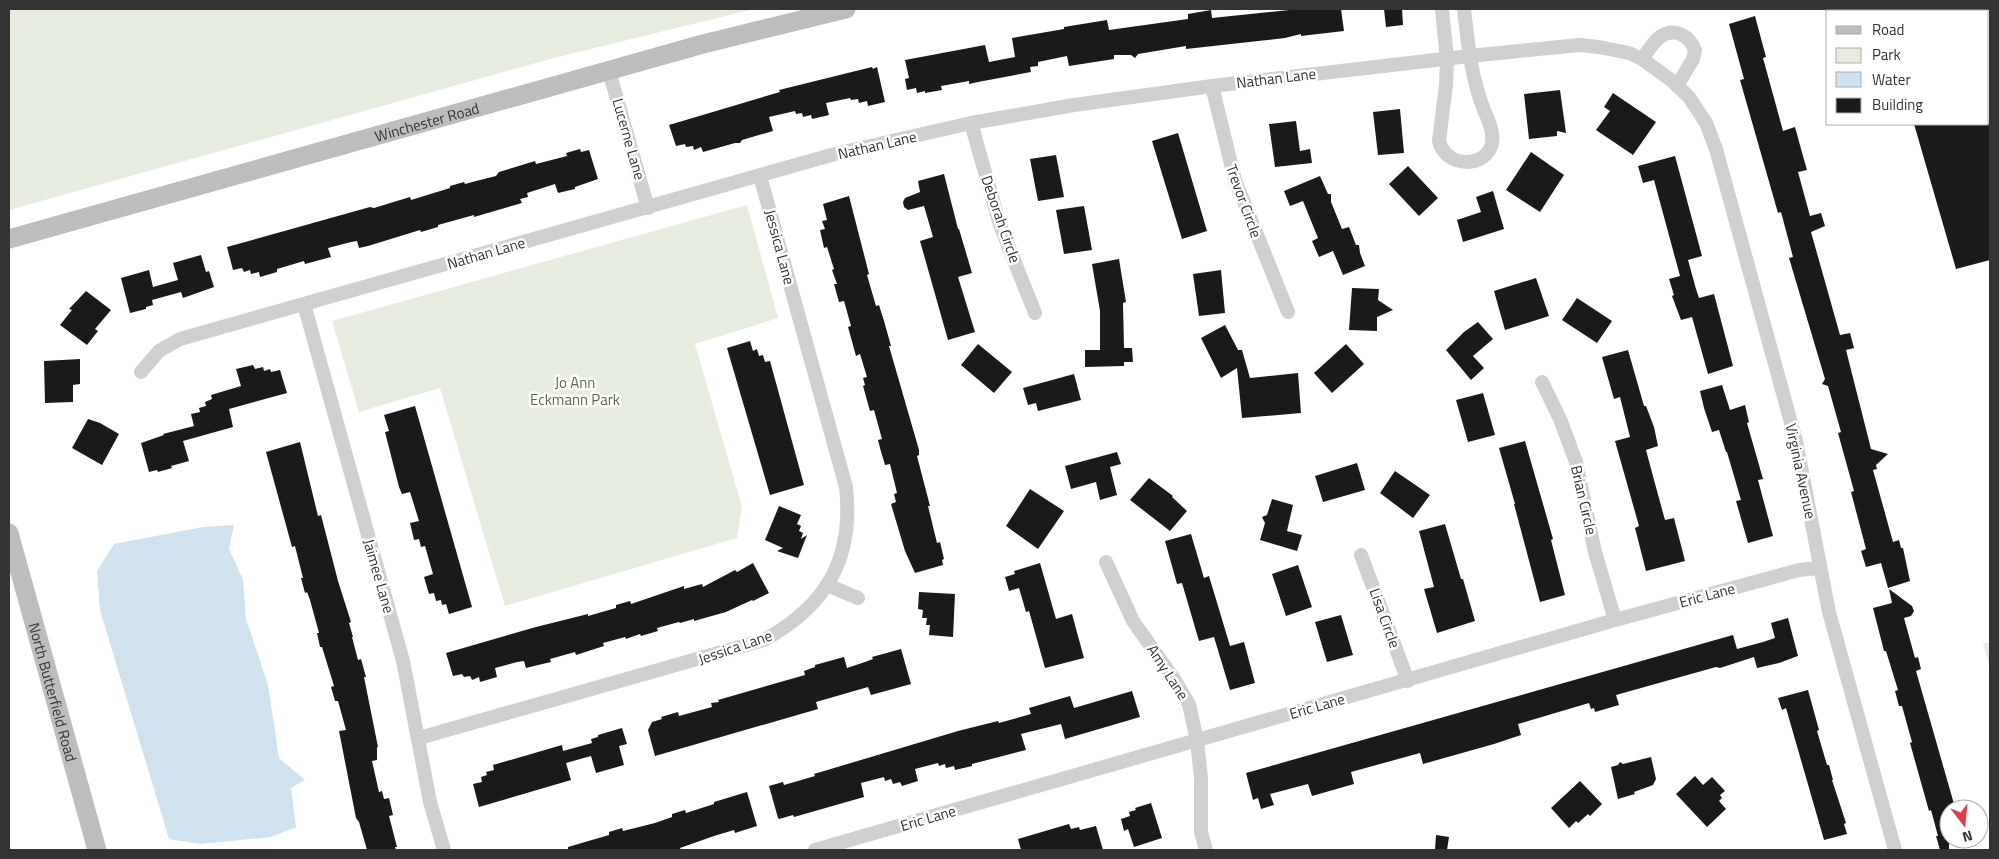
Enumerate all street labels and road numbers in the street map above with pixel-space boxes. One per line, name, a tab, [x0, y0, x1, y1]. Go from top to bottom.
street label: Nathan Lane	[1235, 62, 1317, 94]
street label: Winchester Road	[372, 96, 482, 147]
street label: Lucerne Lane	[606, 96, 652, 182]
street label: Nathan Lane	[835, 125, 919, 165]
street label: Trevor Circle	[1220, 161, 1268, 241]
street label: Deborah Circle	[975, 172, 1027, 266]
street label: Jessica Lane	[759, 207, 801, 287]
street label: Nathan Lane	[444, 231, 528, 275]
street label: Virginia Avenue	[1780, 421, 1822, 521]
street label: Brian Circle	[1565, 463, 1603, 537]
street label: Jaimee Lane	[357, 536, 401, 616]
street label: Eric Lane	[1677, 577, 1737, 613]
street label: Lisa Circle	[1364, 585, 1406, 651]
street label: North Butterfield Road	[23, 620, 83, 764]
street label: Jessica Lane	[695, 624, 775, 670]
street label: Amy Lane	[1141, 640, 1195, 704]
street label: Eric Lane	[1286, 687, 1348, 725]
street label: Eric Lane	[897, 799, 959, 837]

